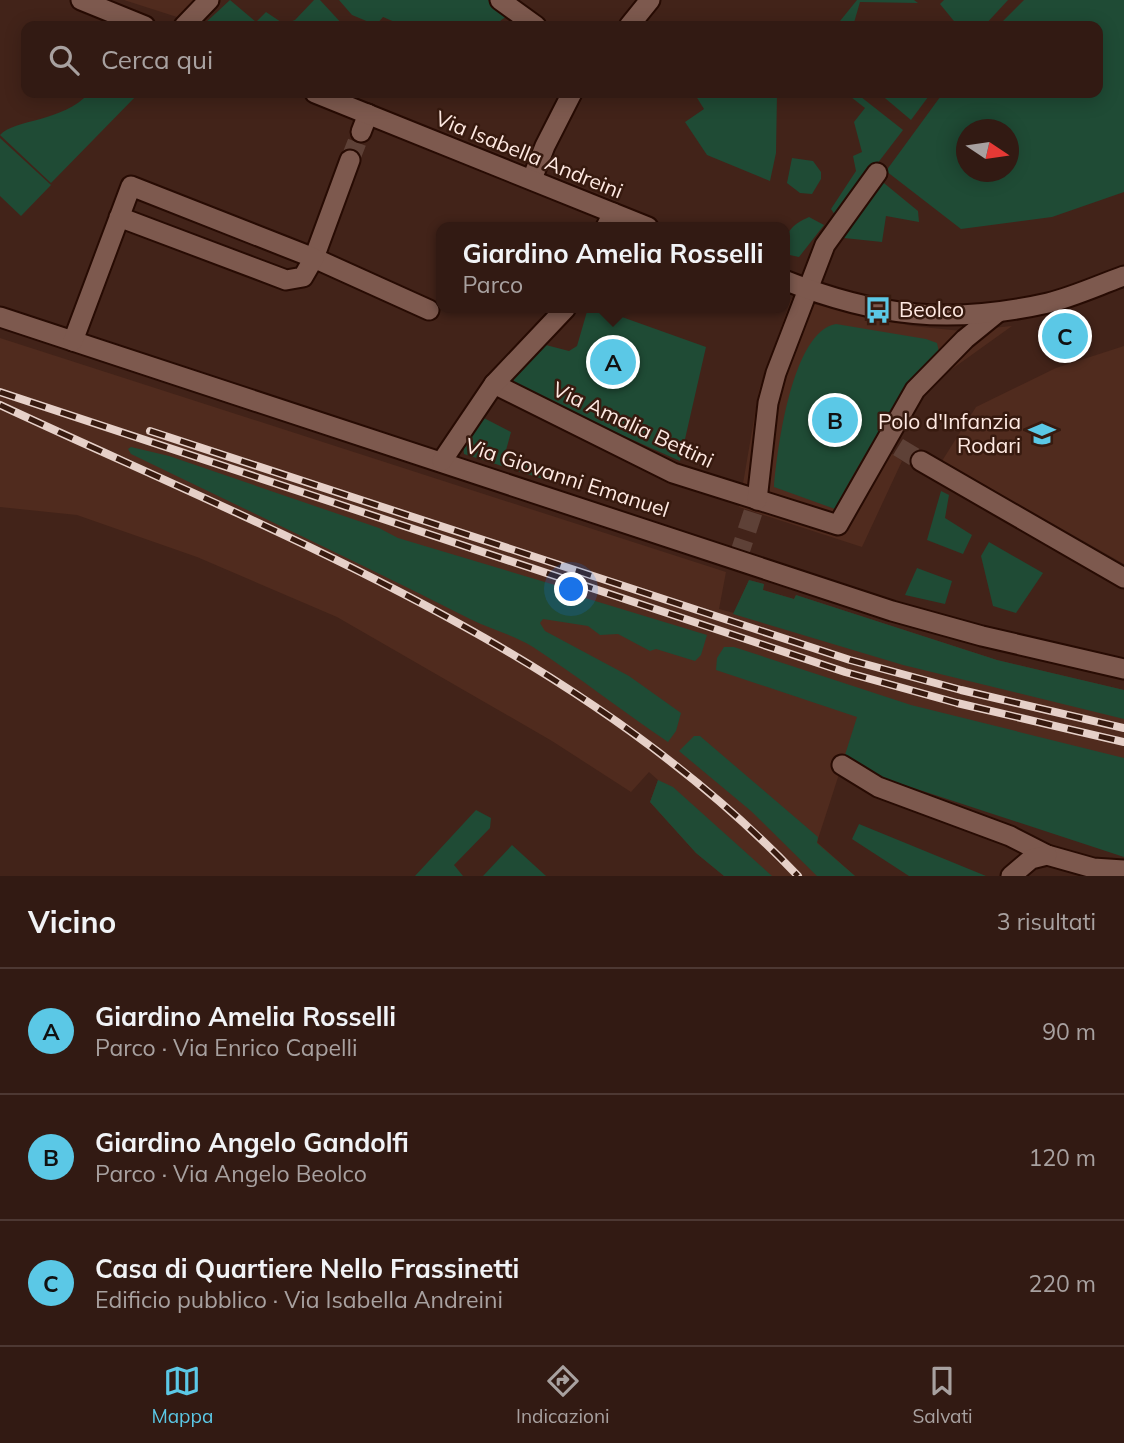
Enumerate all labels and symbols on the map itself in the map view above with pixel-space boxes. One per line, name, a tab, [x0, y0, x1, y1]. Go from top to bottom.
street label: Via Isabella Andreini	[432, 105, 627, 204]
north arrow	[956, 119, 1019, 182]
bus stop icon: Beolco	[863, 295, 893, 325]
place label: Beolco	[899, 296, 964, 322]
pin: C	[1042, 310, 1088, 362]
pin: A	[590, 336, 636, 388]
street label: Via Amalia Bettini	[549, 375, 718, 473]
pin: B	[812, 394, 858, 446]
place label: Polo d'Infanzia Rodari	[878, 408, 1021, 458]
school or university icon: Polo d'Infanzia Rodari	[1027, 419, 1057, 449]
street label: Via Giovanni Emanuel	[462, 432, 673, 522]
your location	[554, 572, 588, 606]

